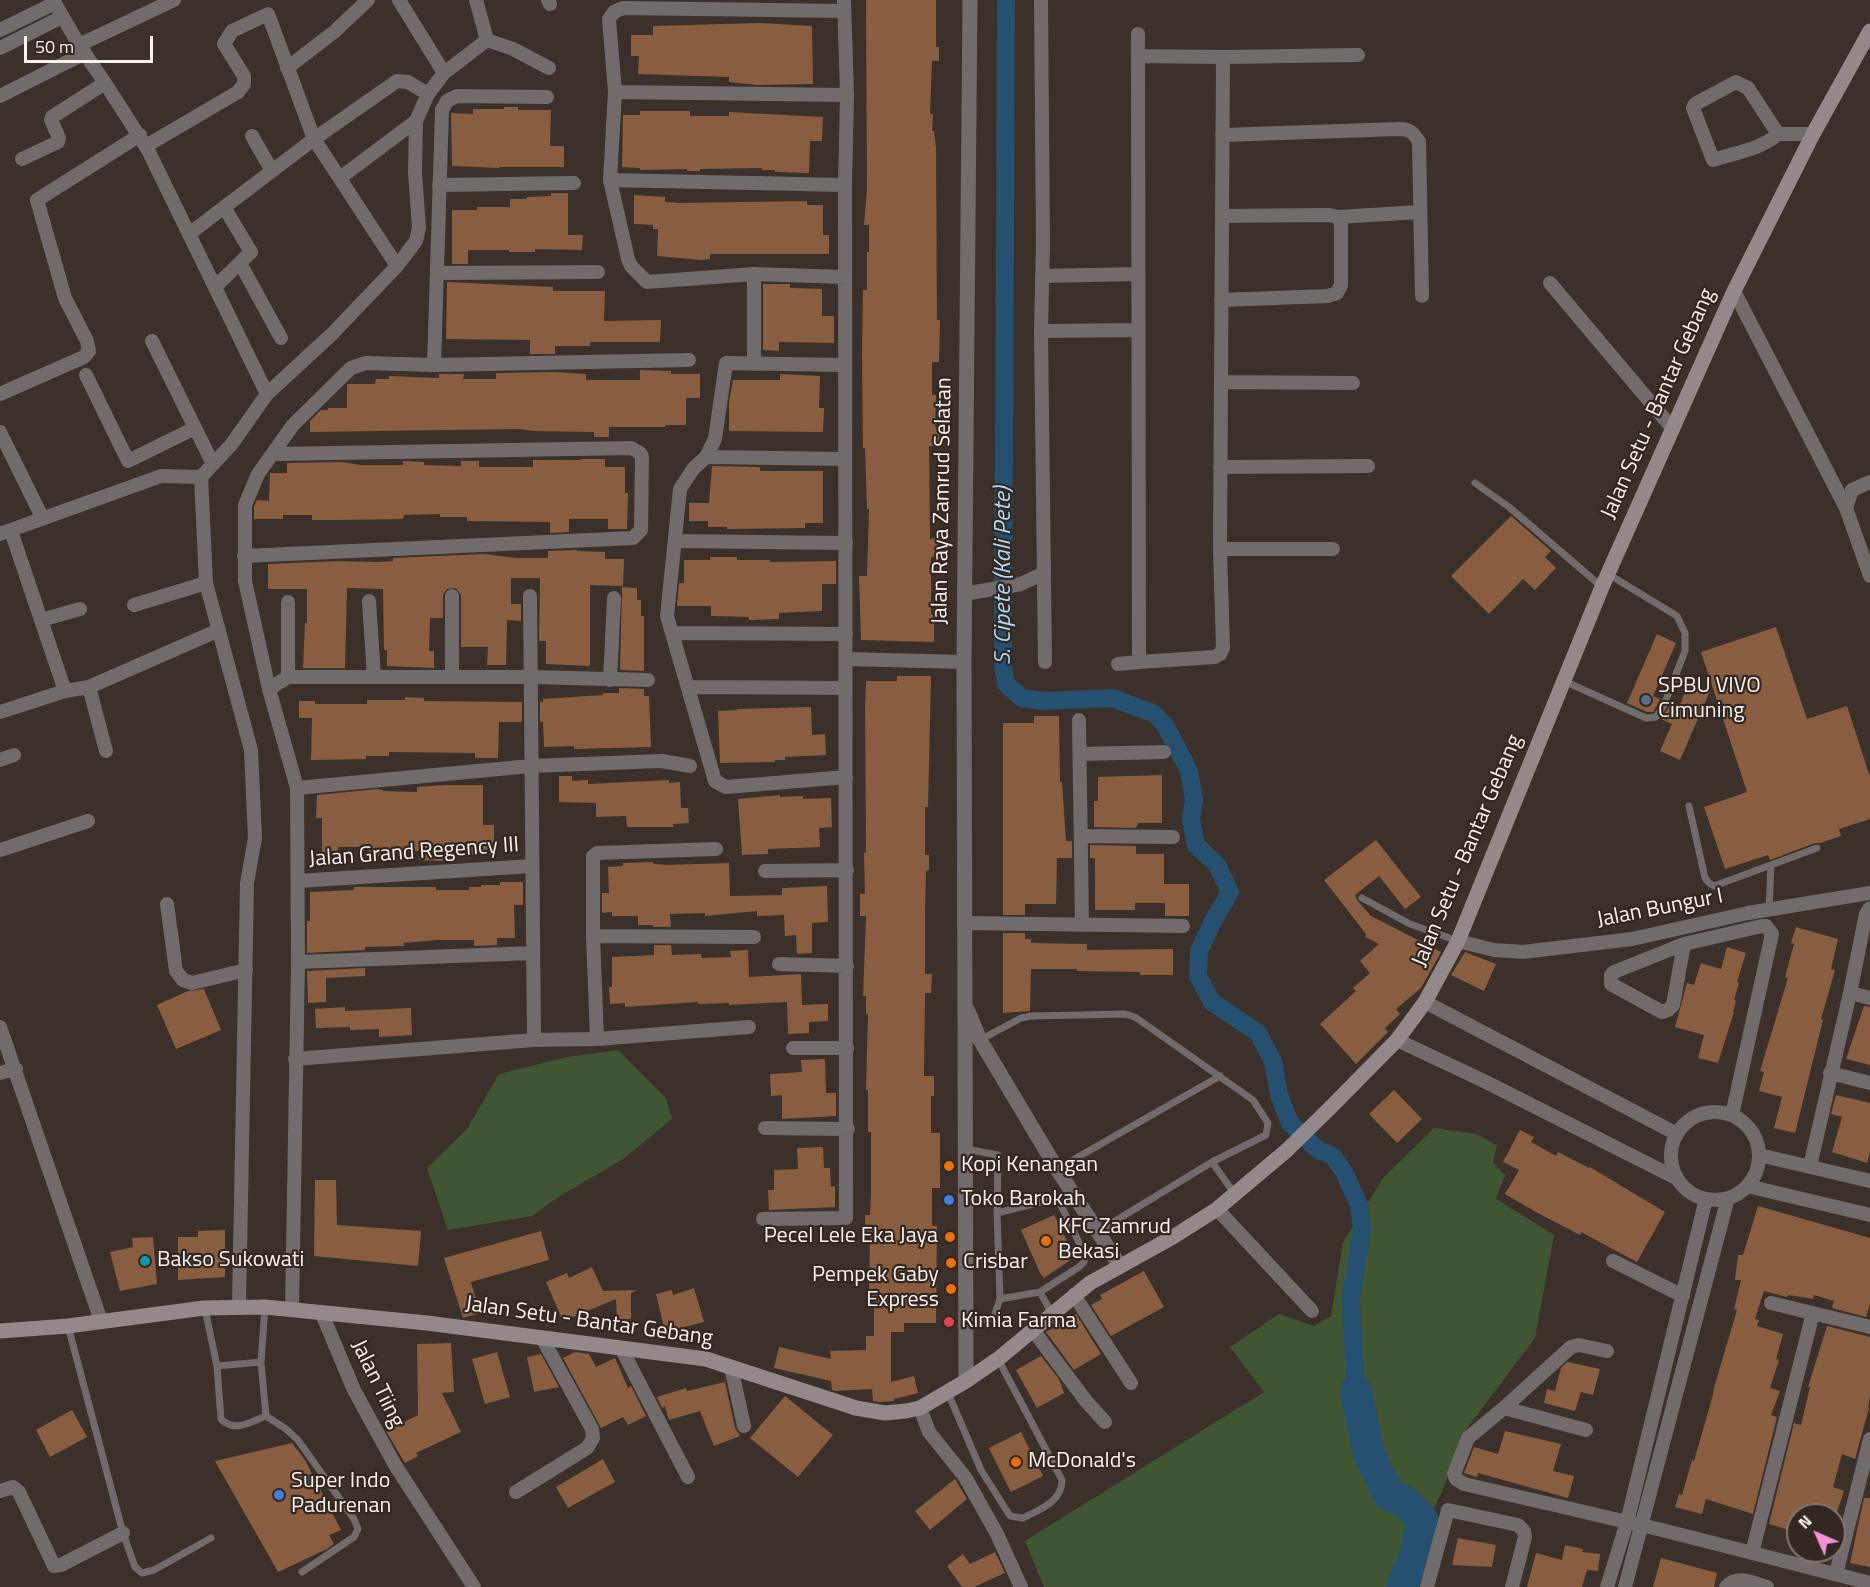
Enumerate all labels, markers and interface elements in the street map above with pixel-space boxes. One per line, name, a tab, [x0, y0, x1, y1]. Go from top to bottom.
scale bar	[27, 24, 156, 62]
text: 50 m	[35, 33, 74, 60]
street label: Jalan Setu - Bantar Gebang	[1596, 285, 1722, 523]
street label: Jalan Raya Zamrud Selatan	[928, 377, 958, 625]
water label: S. Cipete (Kali Pete)	[990, 487, 1018, 665]
place label: SPBU VIVO Cimuning	[1658, 674, 1761, 726]
marker: SPBU VIVO Cimuning	[1639, 693, 1653, 707]
street label: Jalan Setu - Bantar Gebang	[1407, 731, 1529, 971]
street label: Jalan Grand Regency III	[308, 832, 520, 874]
street label: Jalan Bungur I	[1595, 884, 1725, 934]
place label: Kopi Kenangan	[961, 1153, 1098, 1179]
marker: Kopi Kenangan	[942, 1159, 956, 1173]
place label: Toko Barokah	[961, 1187, 1086, 1213]
marker: Toko Barokah	[942, 1193, 956, 1207]
place label: KFC Zamrud Bekasi	[1058, 1215, 1171, 1266]
place label: Pecel Lele Eka Jaya	[764, 1224, 938, 1250]
marker: Pecel Lele Eka Jaya	[943, 1230, 957, 1244]
marker: KFC Zamrud Bekasi	[1039, 1234, 1053, 1248]
place label: Bakso Sukowati	[157, 1248, 304, 1274]
place label: Crisbar	[963, 1250, 1028, 1276]
marker: Bakso Sukowati	[138, 1254, 152, 1268]
marker: Crisbar	[944, 1256, 958, 1270]
place label: Pempek Gaby Express	[812, 1263, 939, 1314]
marker: Pempek Gaby Express	[944, 1282, 958, 1296]
street label: Jalan Setu - Bantar Gebang	[464, 1292, 714, 1352]
place label: Kimia Farma	[961, 1309, 1076, 1335]
marker: Kimia Farma	[942, 1315, 956, 1329]
street label: Jalan Tiing	[344, 1336, 410, 1432]
place label: McDonald's	[1028, 1449, 1136, 1475]
marker: McDonald's	[1009, 1455, 1023, 1469]
place label: Super Indo Padurenan	[291, 1469, 391, 1520]
marker: Super Indo Padurenan	[272, 1488, 286, 1502]
north arrow	[1786, 1503, 1846, 1563]
text: N	[1792, 1509, 1817, 1534]

